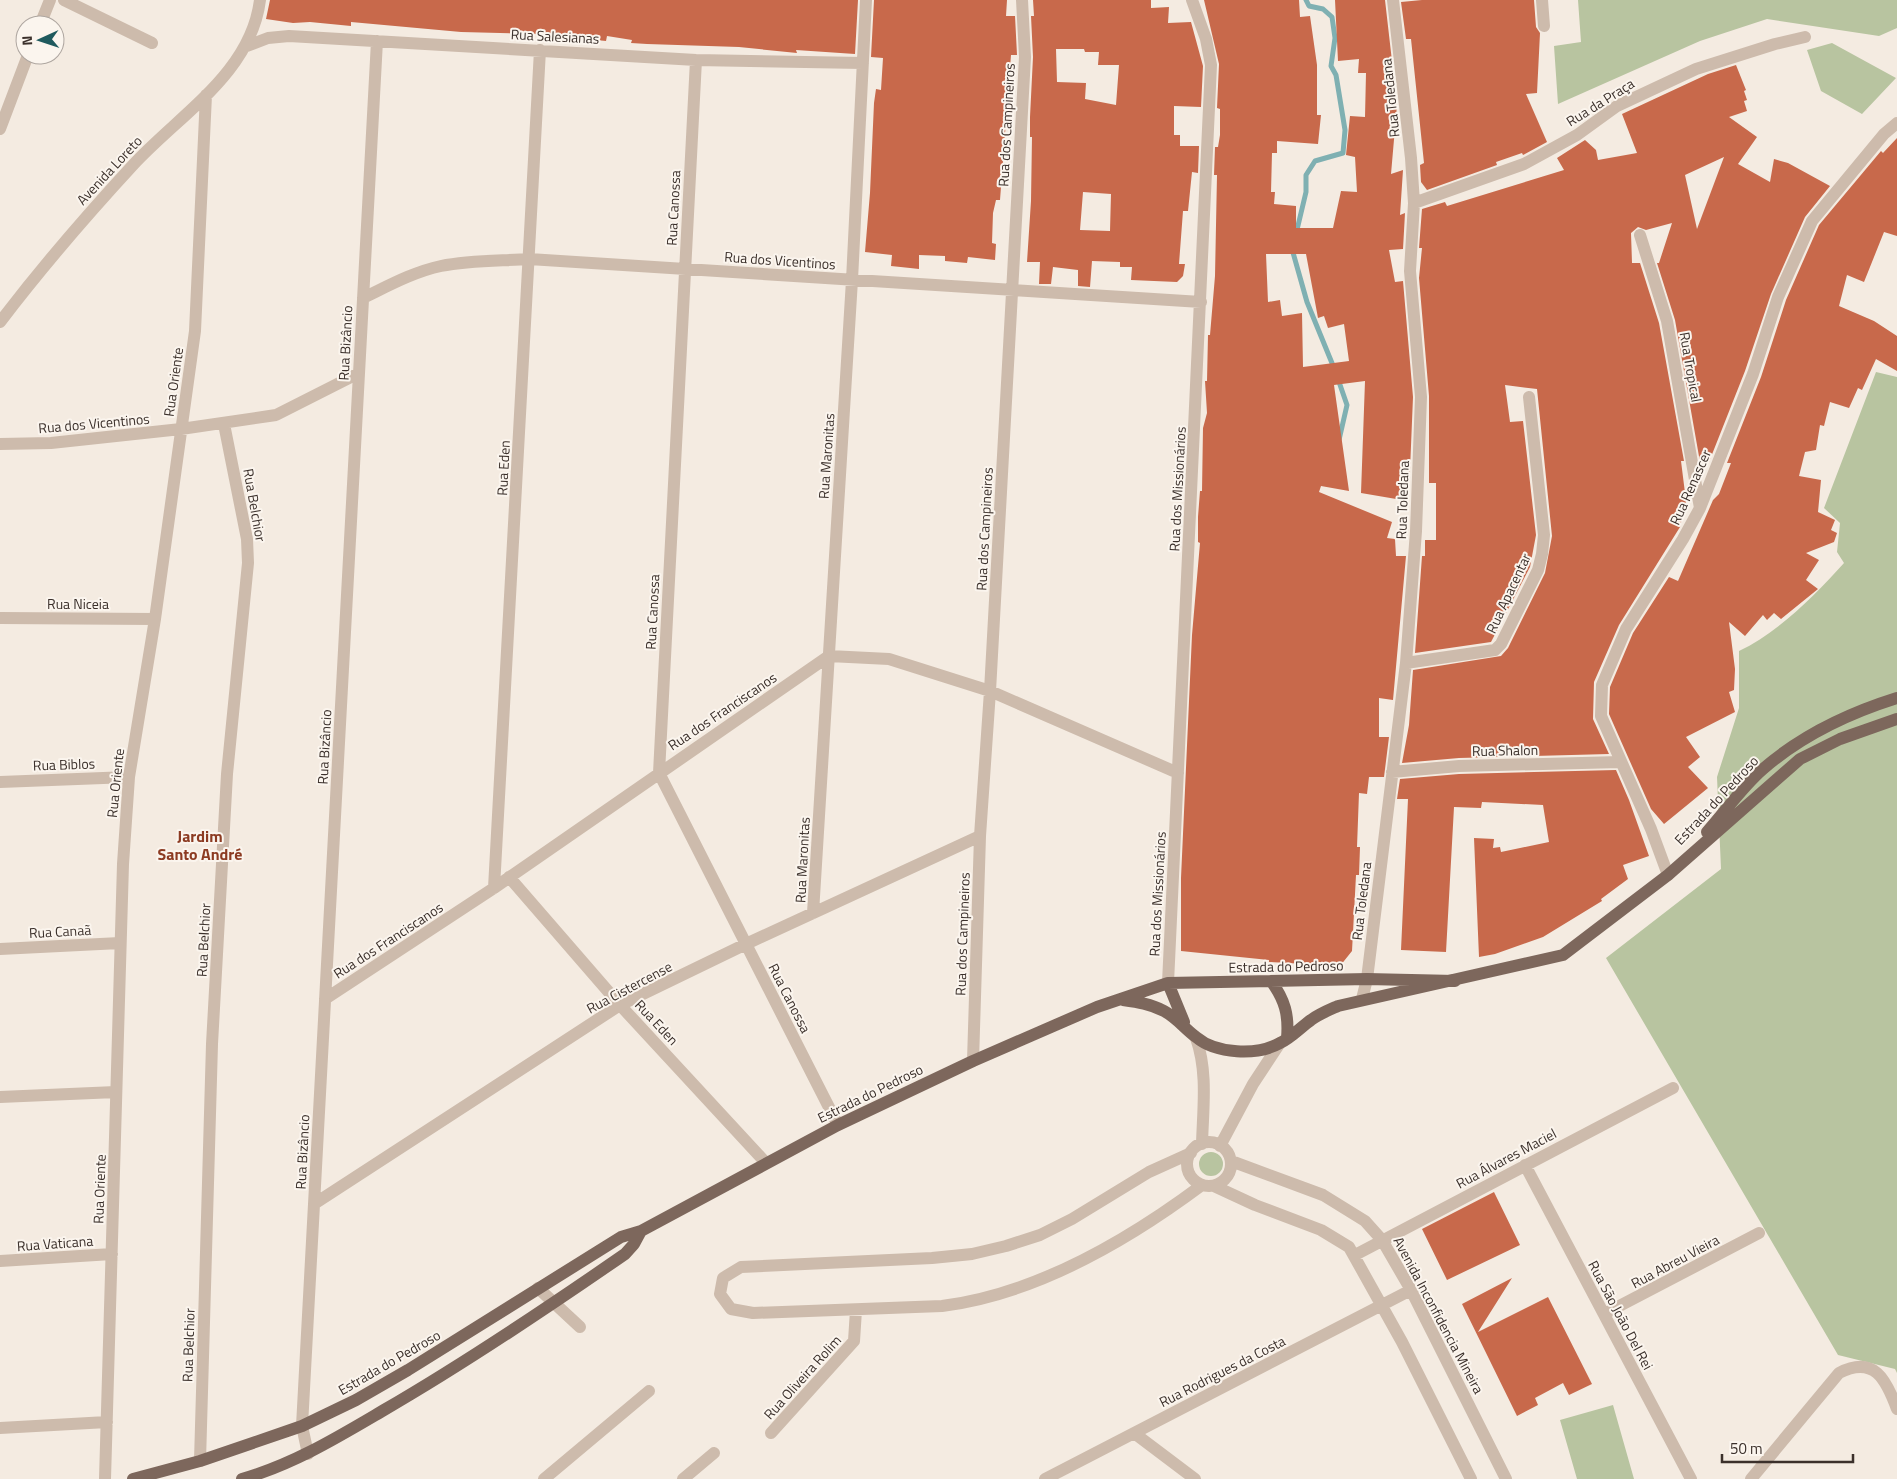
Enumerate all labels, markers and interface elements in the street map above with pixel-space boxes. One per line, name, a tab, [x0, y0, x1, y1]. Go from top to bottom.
north arrow	[15, 15, 65, 65]
street label: Rua Salesianas	[510, 23, 600, 49]
text: N	[16, 35, 37, 46]
street label: Rua Toledana	[1375, 58, 1405, 138]
street label: Rua dos Campineiros	[992, 63, 1020, 187]
street label: Rua da Praça	[1562, 73, 1638, 131]
street label: Avenida Loreto	[71, 131, 147, 209]
street label: Rua Canossa	[661, 170, 685, 246]
street label: Rua dos Vicentinos	[724, 246, 836, 274]
street label: Rua Bizâncio	[333, 305, 357, 381]
street label: Rua Tropical	[1674, 330, 1708, 404]
street label: Rua Oriente	[158, 346, 188, 418]
street label: Rua dos Vicentinos	[37, 408, 151, 438]
street label: Rua Maronitas	[813, 412, 839, 500]
street label: Rua dos Missionários	[1163, 426, 1191, 552]
street label: Rua Eden	[491, 440, 515, 496]
street label: Rua Renascer	[1664, 446, 1716, 528]
street label: Rua Toledana	[1390, 460, 1414, 540]
street label: Rua Belchior	[238, 467, 272, 543]
street label: Rua dos Campineiros	[970, 467, 998, 591]
street label: Rua Apacentar	[1480, 549, 1536, 636]
street label: Rua Canossa	[640, 574, 664, 650]
street label: Rua Niceia	[47, 593, 109, 614]
street label: Rua dos Franciscanos	[663, 667, 781, 755]
street label: Rua Bizâncio	[312, 709, 336, 785]
street label: Rua Shalon	[1472, 739, 1538, 761]
street label: Rua Oriente	[101, 747, 129, 819]
street label: Estrada do Pedroso	[1669, 751, 1763, 849]
street label: Rua Biblos	[32, 752, 96, 776]
street label: Rua Maronitas	[789, 817, 815, 903]
district label: Jardim Santo André	[158, 824, 242, 866]
street label: Rua dos Missionários	[1143, 831, 1171, 957]
street label: Rua Toledana	[1346, 861, 1376, 941]
street label: Rua dos Campineiros	[949, 872, 975, 996]
street label: Rua dos Franciscanos	[329, 897, 447, 983]
street label: Rua Belchior	[191, 902, 215, 977]
street label: Rua Canaã	[28, 919, 92, 943]
street label: Estrada do Pedroso	[1228, 954, 1344, 978]
street label: Rua Cistercense	[582, 956, 676, 1018]
street label: Rua Canossa	[763, 960, 817, 1036]
street label: Rua Eden	[630, 994, 684, 1050]
street label: Estrada do Pedroso	[814, 1058, 926, 1128]
street label: Rua Bizâncio	[290, 1114, 314, 1190]
street label: Rua Álvares Maciel	[1452, 1123, 1560, 1193]
street label: Rua Oriente	[87, 1154, 111, 1224]
street label: Rua Abreu Vieira	[1627, 1229, 1723, 1293]
street label: Rua Vaticana	[16, 1230, 94, 1256]
street label: Avenida Inconfidencia Mineira	[1389, 1233, 1489, 1397]
street label: Rua São João Del Rei	[1583, 1257, 1659, 1373]
street label: Rua Belchior	[176, 1308, 200, 1382]
street label: Estrada do Pedroso	[334, 1324, 444, 1400]
street label: Rua Oliveira Rolim	[758, 1330, 846, 1424]
street label: Rua Rodrigues da Costa	[1155, 1330, 1289, 1412]
scale bar	[1722, 1432, 1853, 1464]
text: 50 m	[1730, 1437, 1763, 1460]

